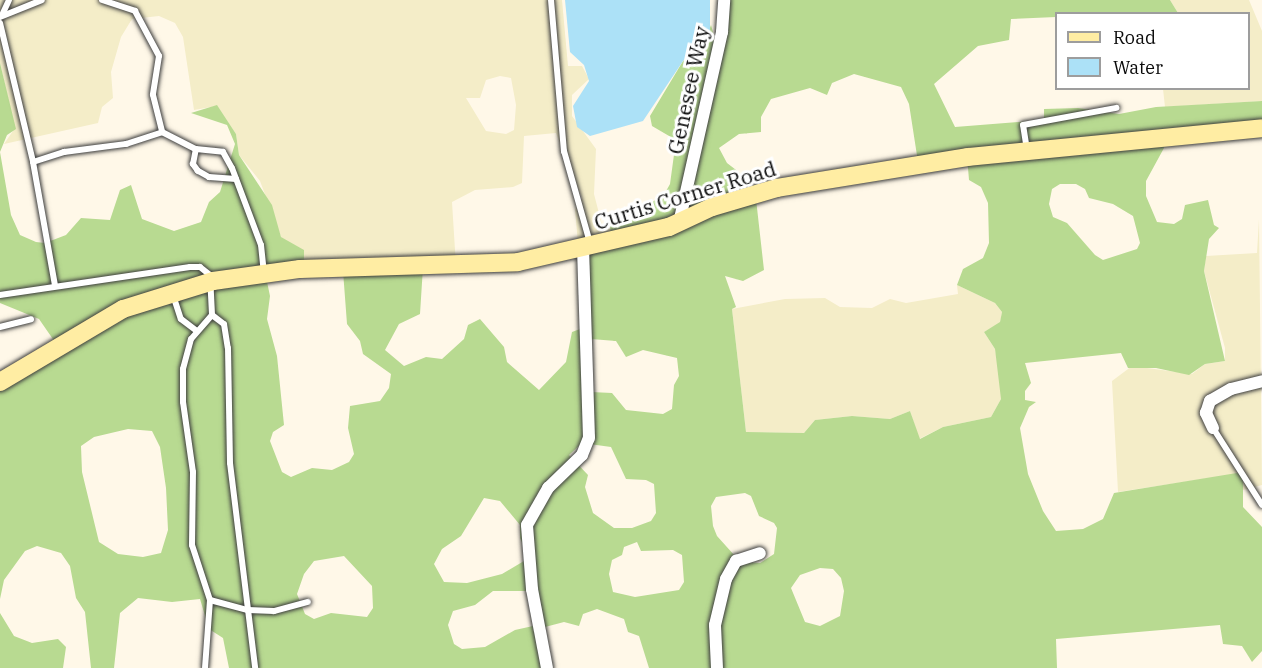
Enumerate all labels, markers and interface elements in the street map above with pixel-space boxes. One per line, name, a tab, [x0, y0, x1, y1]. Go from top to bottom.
legend	[1055, 12, 1250, 90]
street label: Genesee Way	[662, 24, 714, 156]
text: Road	[1113, 26, 1156, 49]
text: Water	[1113, 56, 1163, 79]
street label: Curtis Corner Road	[591, 155, 779, 235]

